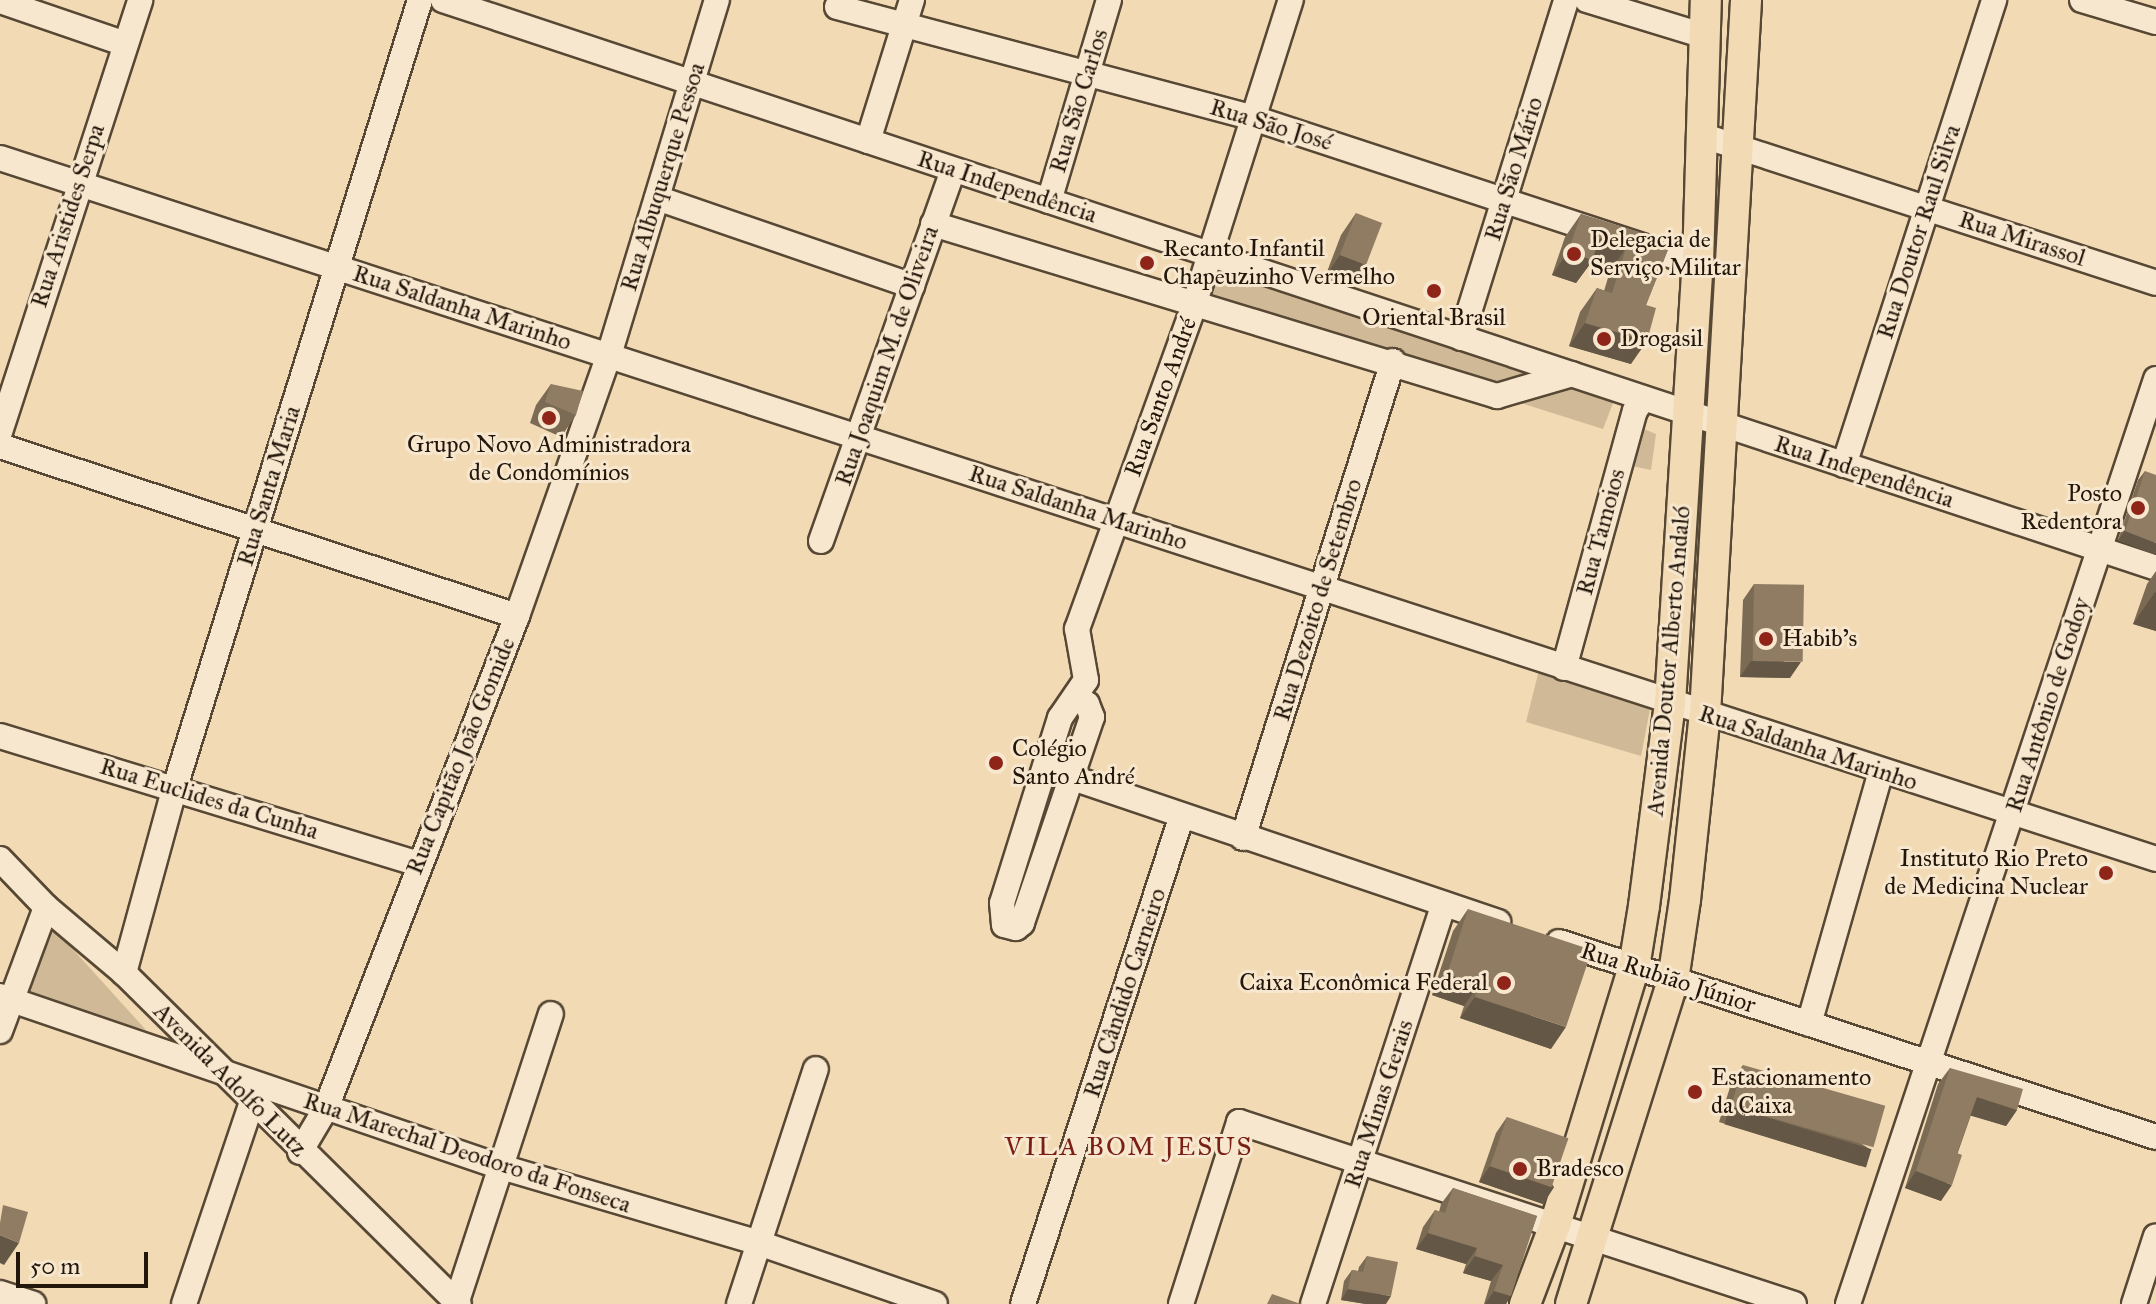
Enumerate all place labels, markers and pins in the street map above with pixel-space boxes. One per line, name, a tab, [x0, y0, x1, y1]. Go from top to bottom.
place label: Delegacia de Serviço Militar	[1590, 226, 1741, 282]
place label: Recanto Infantil Chapeuzinho Vermelho	[1163, 235, 1395, 291]
marker: Delegacia de Serviço Militar	[1565, 245, 1583, 263]
marker: Recanto Infantil Chapeuzinho Vermelho	[1138, 254, 1156, 272]
marker: Oriental Brasil	[1425, 282, 1443, 300]
place label: Oriental Brasil	[1362, 304, 1506, 332]
place label: Drogasil	[1620, 325, 1703, 353]
marker: Drogasil	[1595, 330, 1613, 348]
marker: Grupo Novo Administradora de Condomínios	[540, 409, 558, 427]
place label: Grupo Novo Administradora de Condomínios	[407, 431, 691, 487]
place label: Posto Redentora	[2021, 480, 2122, 536]
marker: Posto Redentora	[2129, 499, 2147, 517]
place label: Habib's	[1782, 625, 1857, 653]
marker: Habib's	[1757, 630, 1775, 648]
place label: Colégio Santo André	[1012, 735, 1135, 791]
marker: Colégio Santo André	[987, 754, 1005, 772]
place label: Instituto Rio Preto de Medicina Nuclear	[1884, 845, 2088, 901]
marker: Instituto Rio Preto de Medicina Nuclear	[2095, 862, 2117, 884]
place label: Caixa Econômica Federal	[1239, 969, 1488, 997]
marker: Caixa Econômica Federal	[1495, 974, 1513, 992]
place label: Estacionamento da Caixa	[1711, 1064, 1871, 1120]
marker: Estacionamento da Caixa	[1686, 1083, 1704, 1101]
place label: Bradesco	[1536, 1155, 1624, 1183]
marker: Bradesco	[1511, 1160, 1529, 1178]

